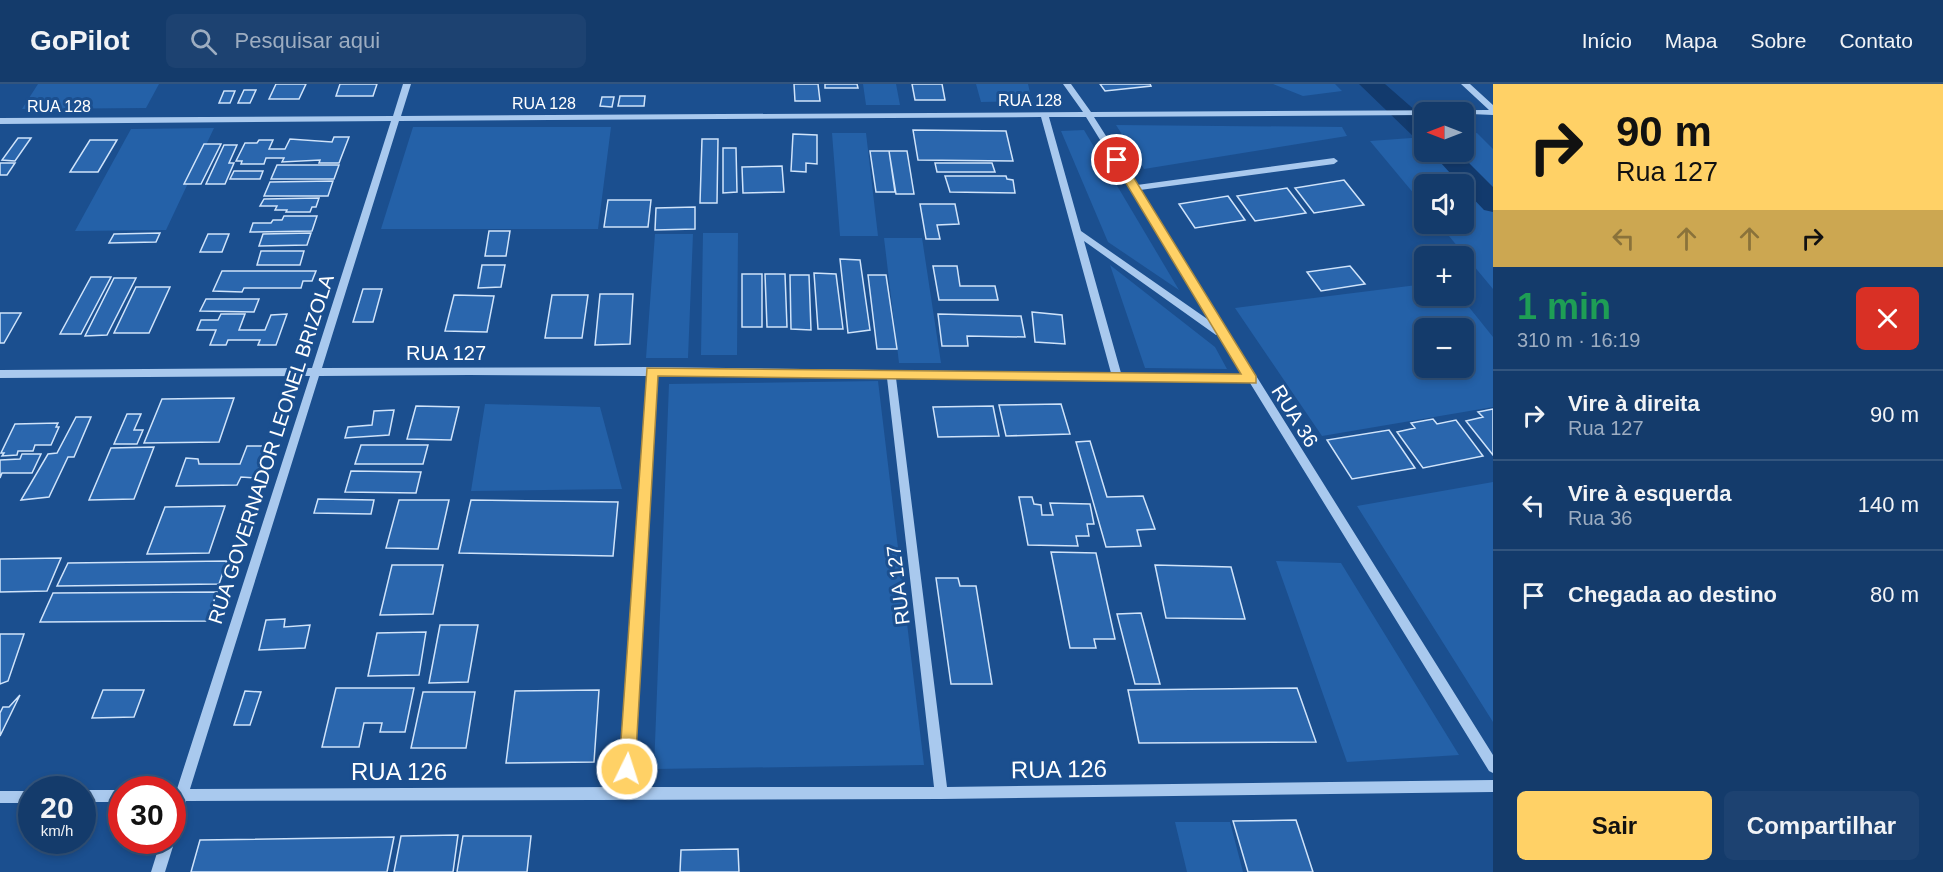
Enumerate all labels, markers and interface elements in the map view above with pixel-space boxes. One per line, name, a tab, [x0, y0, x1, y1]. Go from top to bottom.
search box	[166, 14, 586, 68]
text: GoPilot	[30, 25, 130, 56]
icon: search	[187, 25, 220, 58]
text: Pesquisar aqui	[235, 28, 380, 53]
text: Início	[1582, 29, 1632, 52]
text: Mapa	[1665, 29, 1717, 52]
text: Sobre	[1750, 29, 1806, 52]
text: Contato	[1839, 29, 1913, 52]
street label: RUA 128	[998, 92, 1062, 109]
street label: RUA 128	[512, 95, 576, 112]
street label: RUA 128	[27, 98, 91, 115]
north arrow	[1414, 102, 1474, 162]
map controls	[1414, 102, 1474, 378]
icon: right	[1517, 108, 1595, 186]
text: 90 m	[1616, 108, 1712, 155]
pin	[1091, 134, 1142, 185]
icon: arrive	[1100, 143, 1133, 176]
text: Rua 127	[1616, 157, 1718, 187]
button: sound	[1414, 174, 1474, 234]
icon: left	[1607, 222, 1640, 255]
icon: ahead	[1670, 222, 1703, 255]
icon: ahead	[1733, 222, 1766, 255]
icon: right	[1796, 222, 1829, 255]
button: +	[1414, 246, 1474, 306]
street label: RUA GOVERNADOR LEONEL BRIZOLA	[204, 271, 338, 626]
text: 1 min	[1517, 286, 1611, 327]
button: close	[1856, 287, 1919, 350]
button: −	[1414, 318, 1474, 378]
text: 310 m · 16:19	[1517, 329, 1640, 351]
street label: RUA 127	[406, 342, 486, 364]
street label: RUA 36	[1267, 381, 1323, 451]
text: Vire à direita	[1568, 391, 1700, 416]
icon: right	[1517, 399, 1550, 432]
text: 90 m	[1870, 402, 1919, 427]
text: Rua 127	[1568, 417, 1644, 439]
text: Vire à esquerda	[1568, 481, 1731, 506]
icon: left	[1517, 489, 1550, 522]
text: 140 m	[1858, 492, 1919, 517]
text: Rua 36	[1568, 507, 1633, 529]
street label: RUA 127	[882, 544, 914, 626]
icon: arrive	[1517, 579, 1550, 612]
text: Chegada ao destino	[1568, 582, 1777, 607]
text: 80 m	[1870, 582, 1919, 607]
position arrow	[595, 737, 659, 801]
street label: RUA 126	[1011, 755, 1107, 783]
street label: RUA 126	[351, 758, 447, 785]
speed limit sign: 30	[108, 776, 186, 854]
text: 20	[40, 791, 74, 824]
button: Sair	[1517, 791, 1712, 860]
button: Compartilhar	[1724, 791, 1919, 860]
text: km/h	[41, 822, 73, 839]

